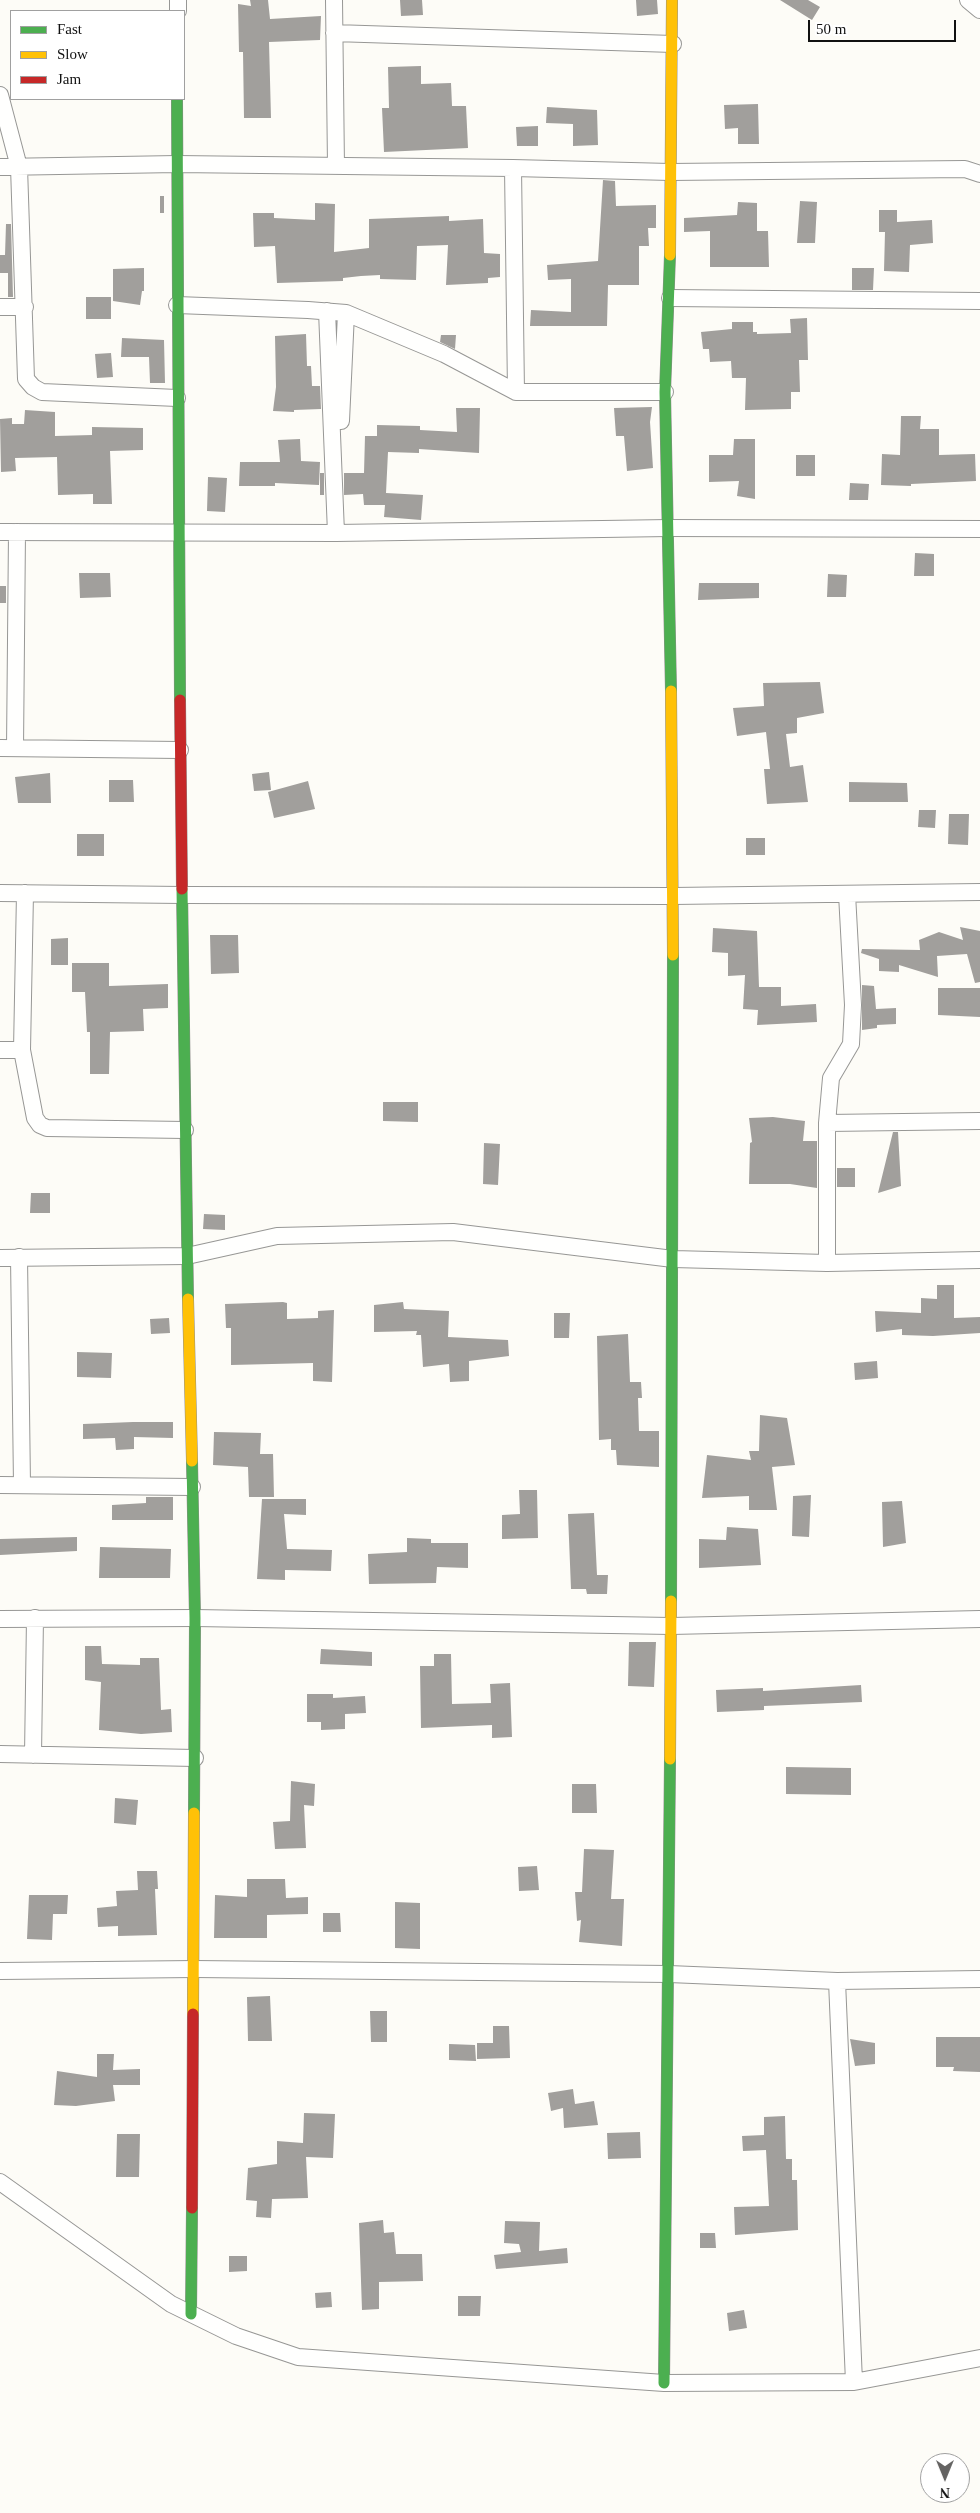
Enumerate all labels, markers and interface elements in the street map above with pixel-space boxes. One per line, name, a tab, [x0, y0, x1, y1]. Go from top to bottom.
legend	[10, 10, 185, 100]
scale bar	[810, 10, 958, 42]
text: Fast	[57, 21, 82, 37]
text: 50 m	[816, 21, 846, 37]
text: Slow	[57, 46, 88, 62]
text: Jam	[57, 71, 81, 87]
north arrow	[920, 2453, 970, 2503]
text: N	[940, 2485, 950, 2500]

